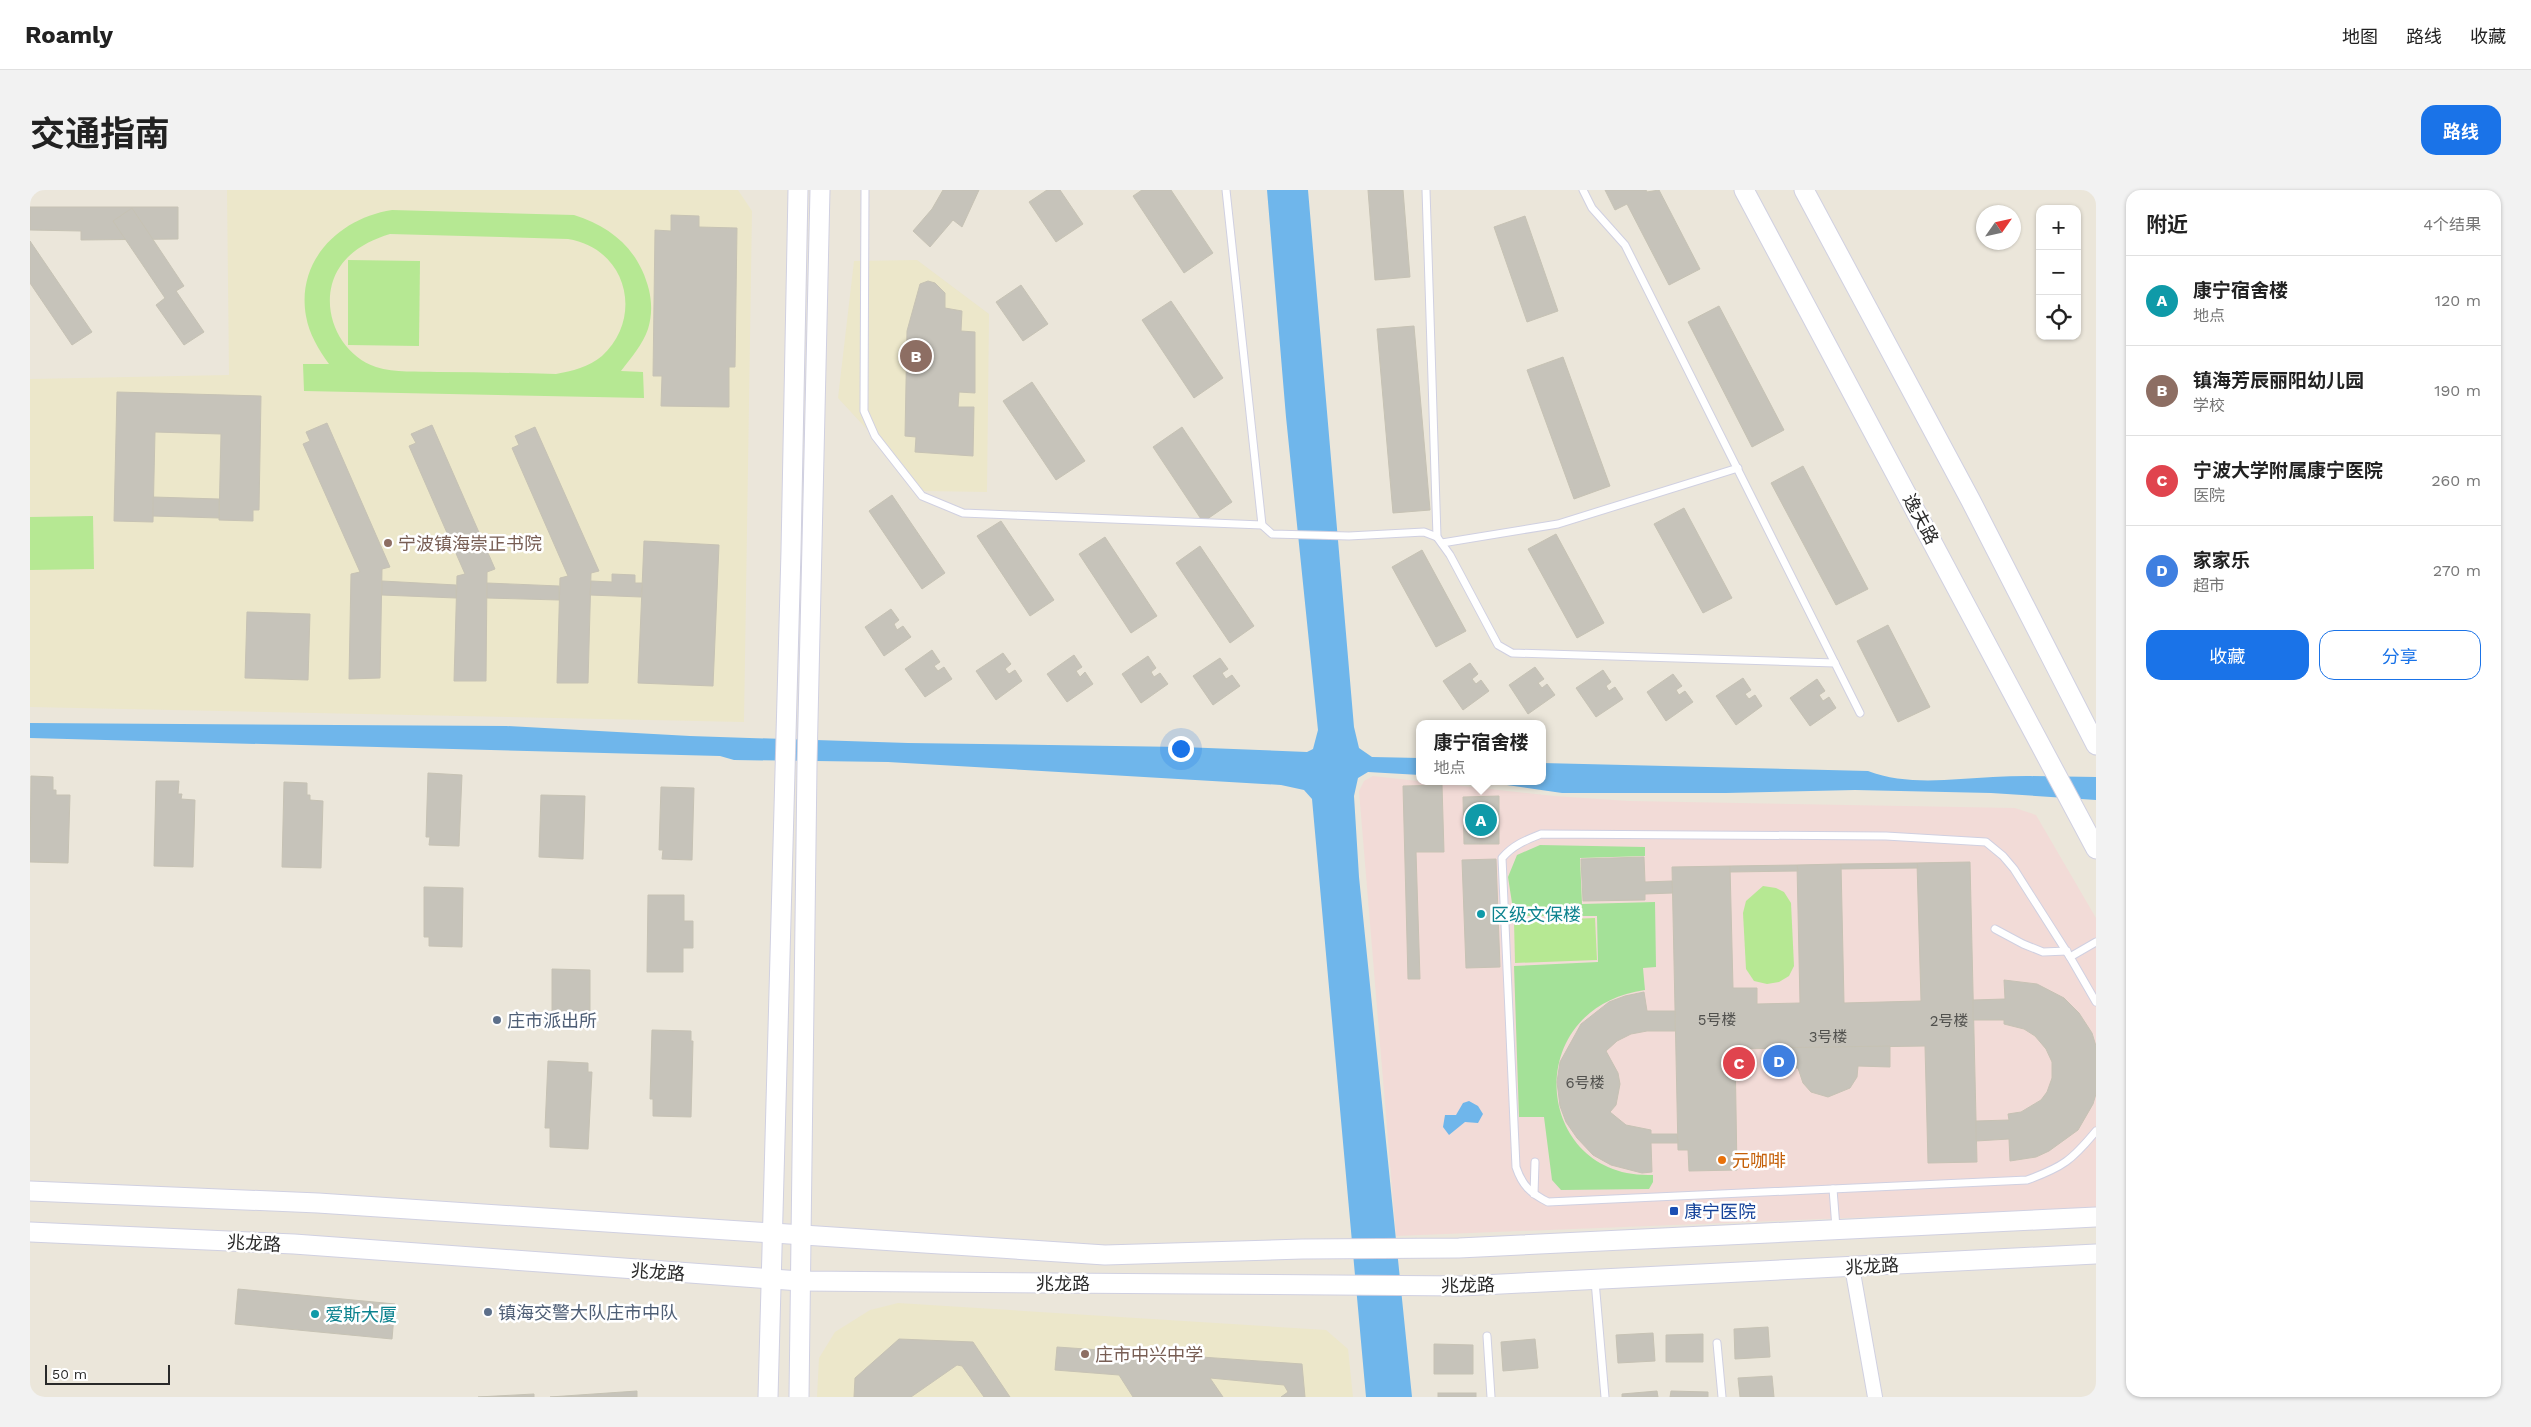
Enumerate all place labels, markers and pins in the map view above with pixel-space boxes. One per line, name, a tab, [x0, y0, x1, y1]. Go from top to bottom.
pin: B	[900, 337, 932, 375]
place label: 宁波镇海崇正书院	[398, 533, 542, 554]
marker: 宁波镇海崇正书院	[382, 537, 394, 549]
pin: A	[1465, 801, 1497, 839]
place label: 区级文保楼	[1491, 904, 1581, 925]
marker: 区级文保楼	[1475, 908, 1487, 920]
place label: 庄市派出所	[507, 1010, 597, 1031]
marker: 庄市派出所	[491, 1014, 503, 1026]
pin: D	[1763, 1042, 1795, 1080]
pin: C	[1723, 1044, 1755, 1082]
place label: 元咖啡	[1732, 1150, 1786, 1171]
marker: 元咖啡	[1716, 1154, 1728, 1166]
place label: 康宁医院	[1684, 1201, 1756, 1222]
marker: 康宁医院	[1668, 1205, 1680, 1217]
place label: 镇海交警大队庄市中队	[498, 1302, 678, 1323]
place label: 爱斯大厦	[325, 1304, 397, 1325]
marker: 镇海交警大队庄市中队	[482, 1306, 494, 1318]
marker: 爱斯大厦	[309, 1308, 321, 1320]
place label: 庄市中兴中学	[1095, 1344, 1203, 1365]
marker: 庄市中兴中学	[1079, 1348, 1091, 1360]

